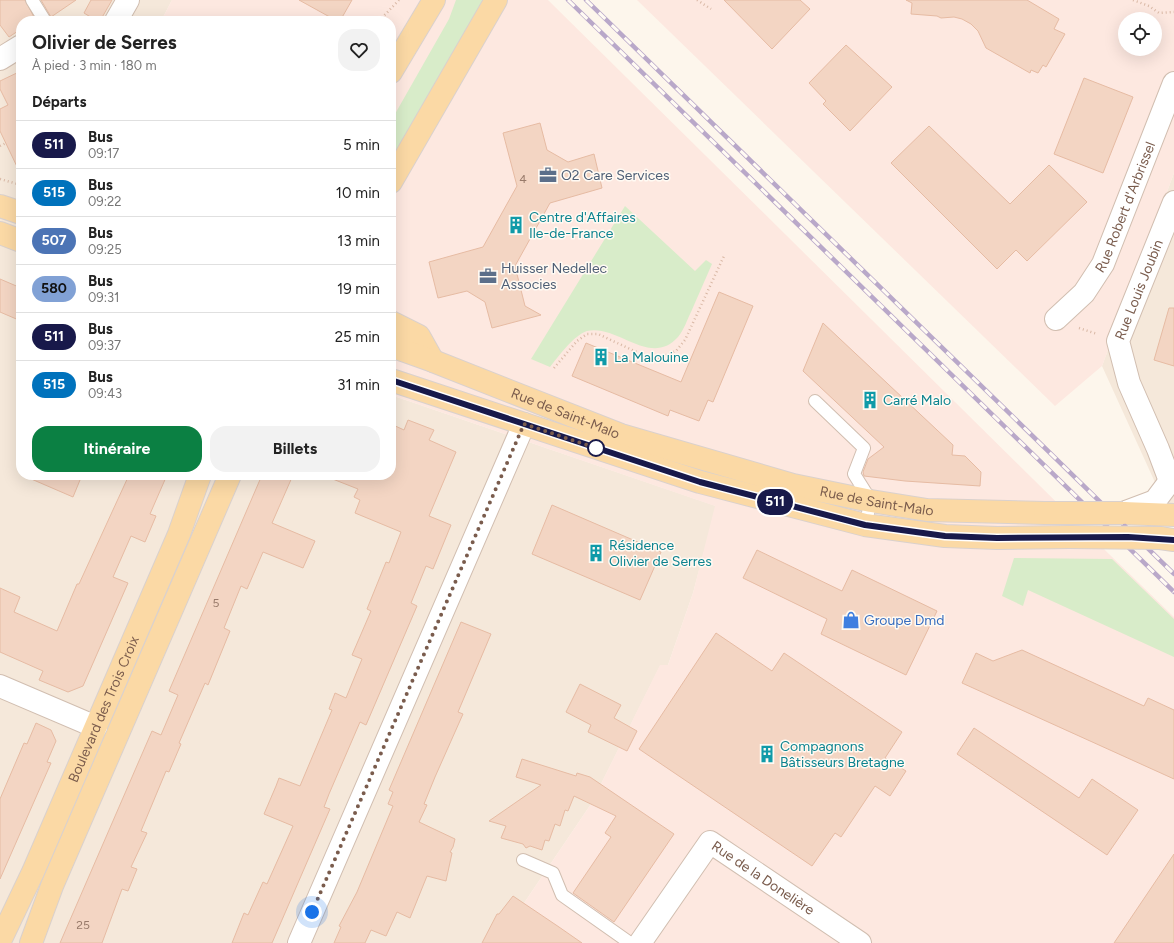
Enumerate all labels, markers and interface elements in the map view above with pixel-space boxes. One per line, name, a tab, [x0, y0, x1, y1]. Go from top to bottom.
map controls	[1118, 12, 1162, 56]
button: locate	[1118, 12, 1162, 56]
button: heart	[338, 29, 380, 71]
text: Olivier de Serres	[32, 31, 177, 54]
text: À pied · 3 min · 180 m	[32, 58, 156, 73]
text: Départs	[32, 93, 87, 111]
text: Bus	[88, 128, 113, 146]
text: 511	[44, 136, 64, 153]
text: 5 min	[343, 136, 380, 154]
street label: Rue Robert d'Arbrissel	[1092, 139, 1159, 276]
text: 09:17	[88, 146, 119, 161]
office icon: O2 Care Services	[538, 165, 558, 185]
place label: O2 Care Services	[561, 167, 669, 184]
house number: 4	[519, 172, 527, 186]
text: Bus	[88, 176, 113, 194]
text: 515	[43, 184, 65, 201]
text: 10 min	[336, 184, 380, 202]
text: 09:22	[88, 194, 122, 209]
place label: Centre d'Affaires Ile-de-France	[529, 209, 636, 242]
building icon: Centre d'Affaires Ile-de-France	[506, 215, 526, 235]
text: Bus	[88, 224, 113, 242]
text: 507	[42, 232, 67, 249]
text: 13 min	[337, 232, 380, 250]
street label: Rue Louis Joubin	[1111, 237, 1167, 342]
text: 09:25	[88, 242, 122, 257]
place label: Huisser Nedellec Associes	[501, 260, 608, 293]
office icon: Huisser Nedellec Associes	[478, 266, 498, 286]
text: Bus	[88, 272, 113, 290]
text: 580	[41, 280, 67, 297]
text: 19 min	[337, 280, 380, 298]
text: 09:31	[88, 290, 119, 305]
text: Bus	[88, 320, 113, 338]
text: 511	[44, 328, 64, 345]
text: 25 min	[335, 328, 380, 346]
text: 09:37	[88, 338, 121, 353]
building icon: La Malouine	[591, 347, 611, 367]
place label: La Malouine	[614, 349, 689, 366]
text: Bus	[88, 368, 113, 386]
text: 515	[43, 376, 65, 393]
text: 31 min	[337, 376, 380, 394]
street label: Rue de Saint-Malo	[509, 385, 622, 443]
text: 09:43	[88, 386, 122, 401]
building icon: Carré Malo	[860, 390, 880, 410]
place label: Carré Malo	[883, 392, 951, 409]
button: Itinéraire	[32, 426, 202, 472]
button: Billets	[210, 426, 380, 472]
unlabelled marker	[587, 439, 605, 457]
street label: Rue de Saint-Malo	[818, 483, 934, 519]
line badge: 511	[752, 489, 798, 515]
text: 511	[765, 493, 785, 510]
place label: Résidence Olivier de Serres	[609, 537, 712, 570]
building icon: Résidence Olivier de Serres	[586, 543, 606, 563]
house number: 5	[213, 596, 220, 610]
shop icon: Groupe Dmd	[841, 610, 861, 630]
place label: Groupe Dmd	[864, 612, 944, 629]
street label: Boulevard des Trois Croix	[65, 633, 143, 785]
place label: Compagnons Bâtisseurs Bretagne	[780, 738, 905, 771]
building icon: Compagnons Bâtisseurs Bretagne	[757, 744, 777, 764]
street label: Rue de la Donelière	[708, 838, 818, 919]
your location	[302, 902, 322, 922]
house number: 25	[76, 918, 90, 932]

